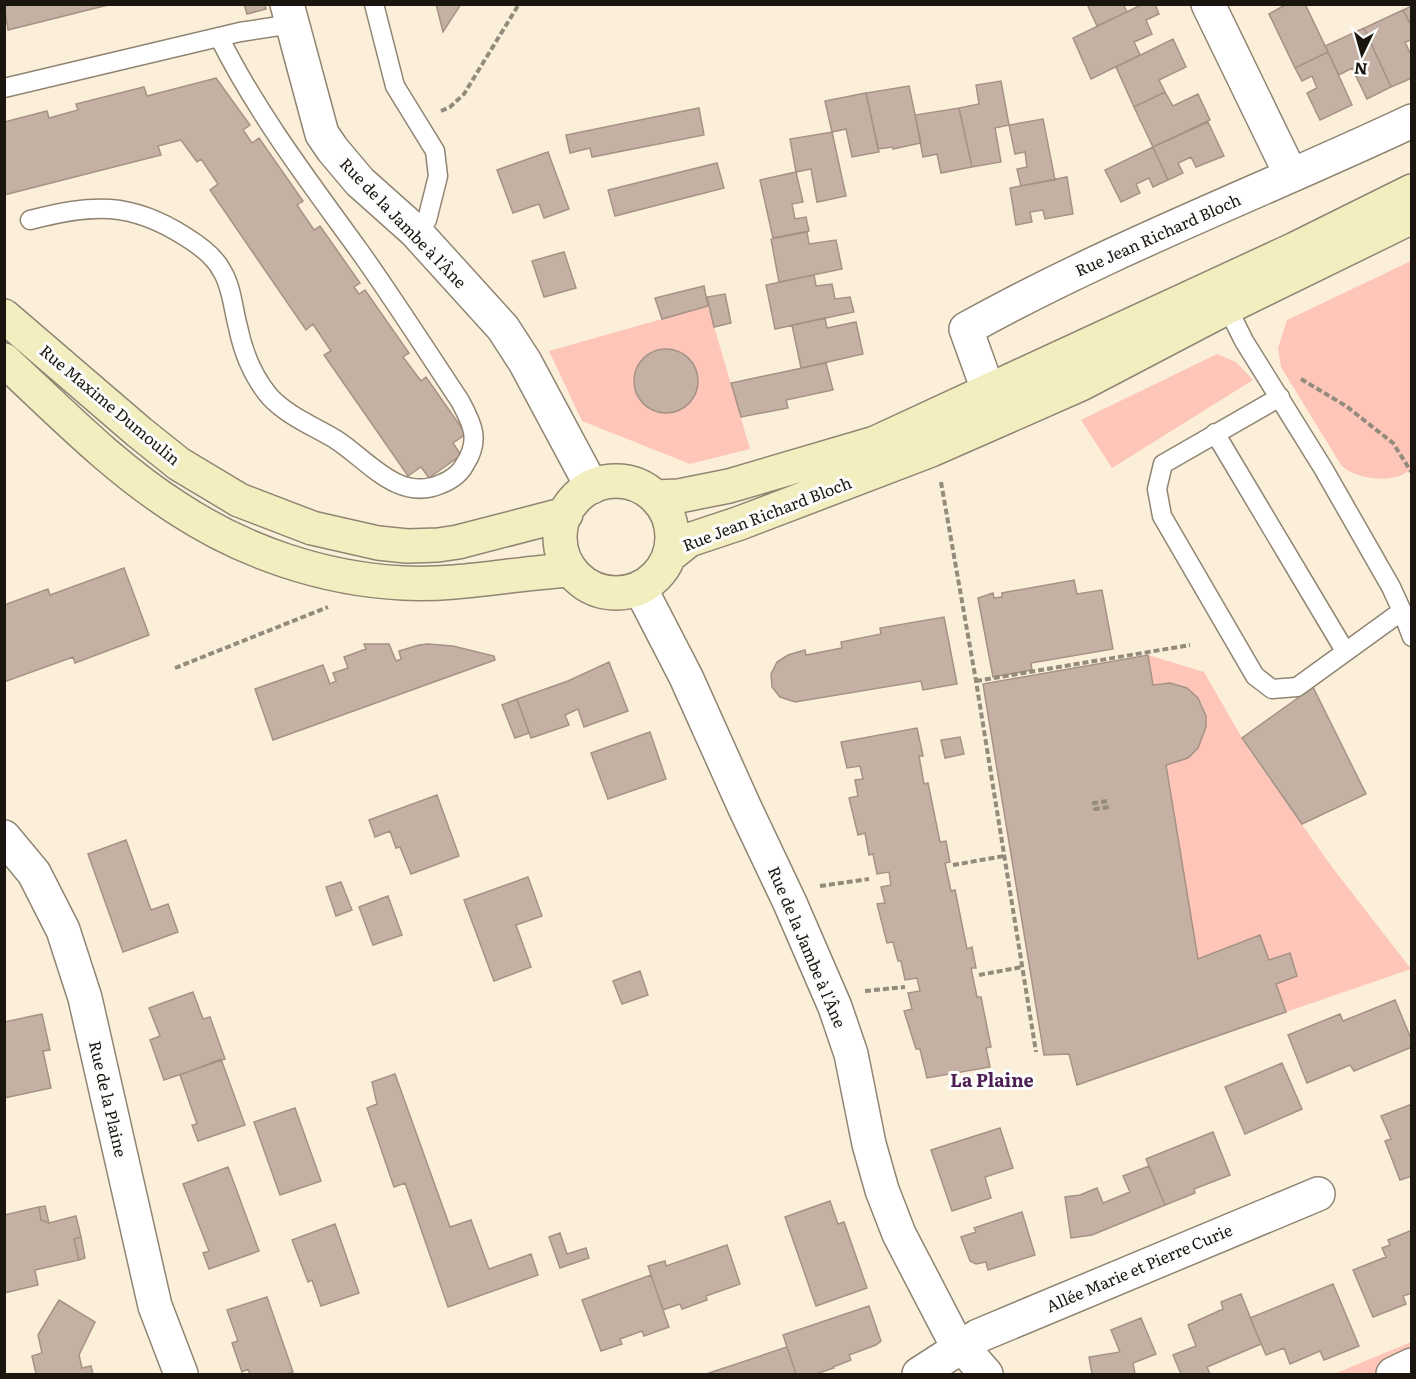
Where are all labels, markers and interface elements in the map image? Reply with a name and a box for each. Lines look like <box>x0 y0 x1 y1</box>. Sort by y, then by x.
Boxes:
north arrow <box>1332 24 1392 84</box>
text: N <box>1353 57 1368 82</box>
street label: Rue de la Jambe à l'Âne <box>335 152 473 293</box>
street label: Rue Jean Richard Bloch <box>1071 187 1245 281</box>
street label: Rue Maxime Dumoulin <box>35 338 186 470</box>
street label: Rue Jean Richard Bloch <box>679 470 855 556</box>
street label: Rue de la Jambe à l'Âne <box>763 862 853 1031</box>
street label: Rue de la Plaine <box>84 1038 134 1159</box>
district label: La Plaine <box>950 1066 1034 1093</box>
street label: Allée Marie et Pierre Curie <box>1042 1217 1235 1317</box>

